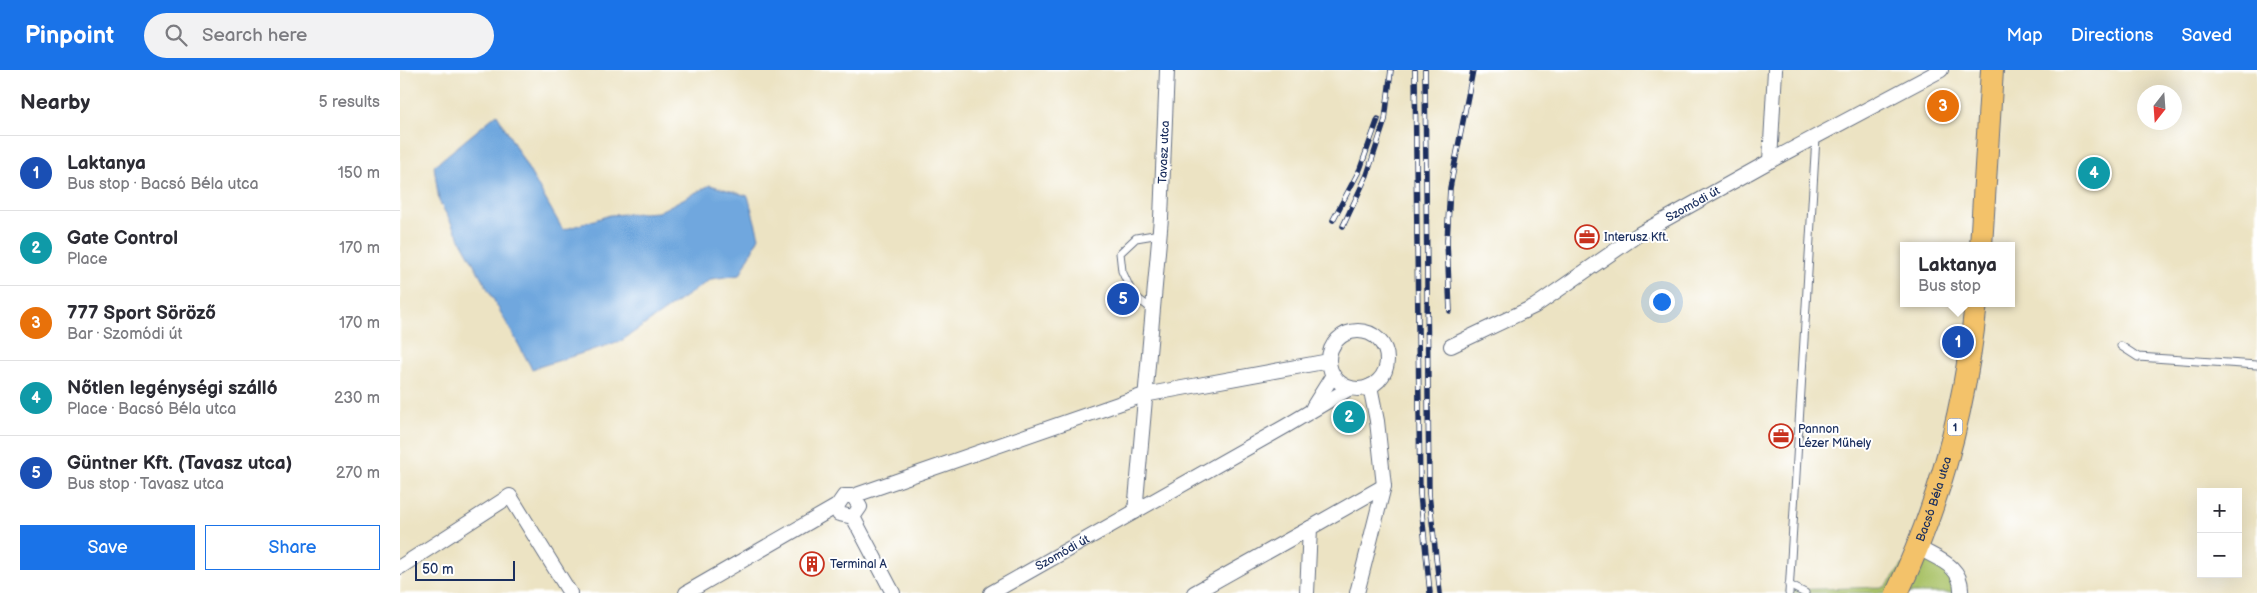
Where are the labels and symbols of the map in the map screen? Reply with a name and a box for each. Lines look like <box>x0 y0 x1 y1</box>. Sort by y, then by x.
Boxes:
north arrow <box>2137 85 2182 130</box>
pin: 3 <box>1927 87 1959 125</box>
street label: Tavasz utca <box>1155 120 1172 184</box>
pin: 4 <box>2078 154 2110 192</box>
street label: Szomódi út <box>1663 183 1723 225</box>
office icon: Interusz Kft. <box>1574 224 1600 250</box>
place label: Interusz Kft. <box>1604 230 1668 245</box>
pin: 5 <box>1107 280 1139 318</box>
your location <box>1649 289 1675 315</box>
pin: 1 <box>1942 323 1974 361</box>
pin: 2 <box>1333 398 1365 436</box>
road number: 1 <box>1948 418 1962 436</box>
place label: Pannon Lézer Műhely <box>1798 422 1872 451</box>
office icon: Pannon Lézer Műhely <box>1768 423 1794 449</box>
street label: Bacsó Béla utca <box>1913 455 1955 544</box>
street label: Szomódi út <box>1033 531 1092 574</box>
building icon: Terminal A <box>799 551 825 577</box>
place label: Terminal A <box>830 557 888 572</box>
scale bar <box>415 558 515 581</box>

